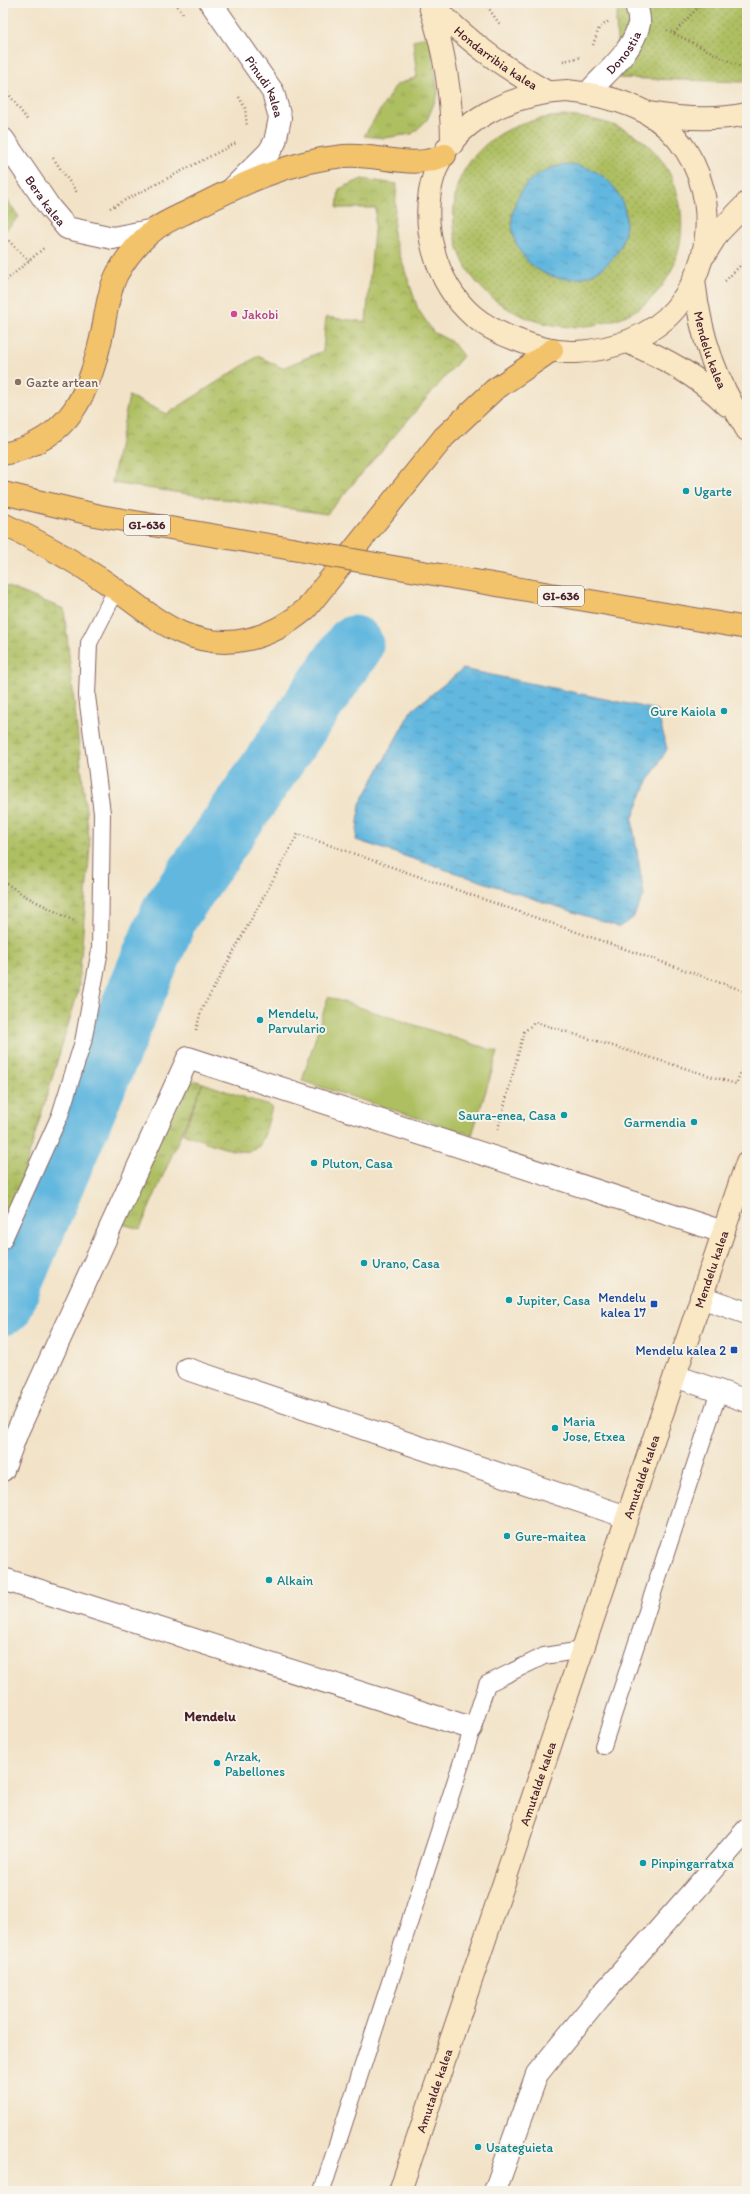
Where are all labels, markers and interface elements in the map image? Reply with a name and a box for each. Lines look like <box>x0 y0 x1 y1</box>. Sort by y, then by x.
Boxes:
street label: Hondarribia kalea <box>451 23 541 93</box>
street label: Donostia <box>603 29 644 77</box>
street label: Pinudi kalea <box>242 53 287 119</box>
street label: Bera kalea <box>22 173 69 230</box>
place label: Jakobi <box>242 307 278 322</box>
marker: Jakobi <box>229 309 239 319</box>
street label: Mendelu kalea <box>691 310 730 391</box>
place label: Gazte artean <box>26 375 98 390</box>
marker: Gazte artean <box>13 377 23 387</box>
place label: Ugarte <box>694 484 732 499</box>
marker: Ugarte <box>681 486 691 496</box>
road number: GI-636 <box>124 515 170 535</box>
road number: GI-636 <box>538 586 584 606</box>
place label: Gure Kaiola <box>650 704 716 719</box>
marker: Gure Kaiola <box>719 706 729 716</box>
place label: Mendelu, Parvulario <box>268 1006 326 1036</box>
marker: Mendelu, Parvulario <box>255 1015 265 1025</box>
place label: Saura-enea, Casa <box>458 1108 557 1123</box>
marker: Saura-enea, Casa <box>559 1110 569 1120</box>
place label: Garmendia <box>624 1115 686 1130</box>
marker: Garmendia <box>689 1117 699 1127</box>
place label: Pluton, Casa <box>322 1156 393 1171</box>
marker: Pluton, Casa <box>309 1158 319 1168</box>
street label: Mendelu kalea <box>691 1228 732 1310</box>
place label: Urano, Casa <box>372 1256 440 1271</box>
marker: Urano, Casa <box>359 1258 369 1268</box>
place label: Mendelu kalea 17 <box>598 1290 647 1320</box>
place label: Jupiter, Casa <box>517 1293 591 1308</box>
marker: Jupiter, Casa <box>504 1295 514 1305</box>
marker: Mendelu kalea 17 <box>649 1299 659 1309</box>
place label: Mendelu kalea 2 <box>635 1343 726 1358</box>
marker: Mendelu kalea 2 <box>729 1345 739 1355</box>
place label: Maria Jose, Etxea <box>563 1414 625 1444</box>
marker: Maria Jose, Etxea <box>550 1423 560 1433</box>
street label: Amutalde kalea <box>620 1432 663 1521</box>
place label: Gure-maitea <box>515 1529 586 1544</box>
marker: Gure-maitea <box>502 1531 512 1541</box>
place label: Alkain <box>277 1573 314 1588</box>
marker: Alkain <box>264 1575 274 1585</box>
district label: Mendelu <box>184 1708 236 1725</box>
street label: Amutalde kalea <box>517 1739 559 1828</box>
place label: Arzak, Pabellones <box>225 1749 285 1779</box>
marker: Arzak, Pabellones <box>212 1758 222 1768</box>
place label: Pinpingarratxa <box>651 1856 734 1871</box>
marker: Pinpingarratxa <box>638 1858 648 1868</box>
street label: Amutalde kalea <box>413 2046 456 2135</box>
place label: Usateguieta <box>486 2140 553 2155</box>
marker: Usateguieta <box>473 2142 483 2152</box>

